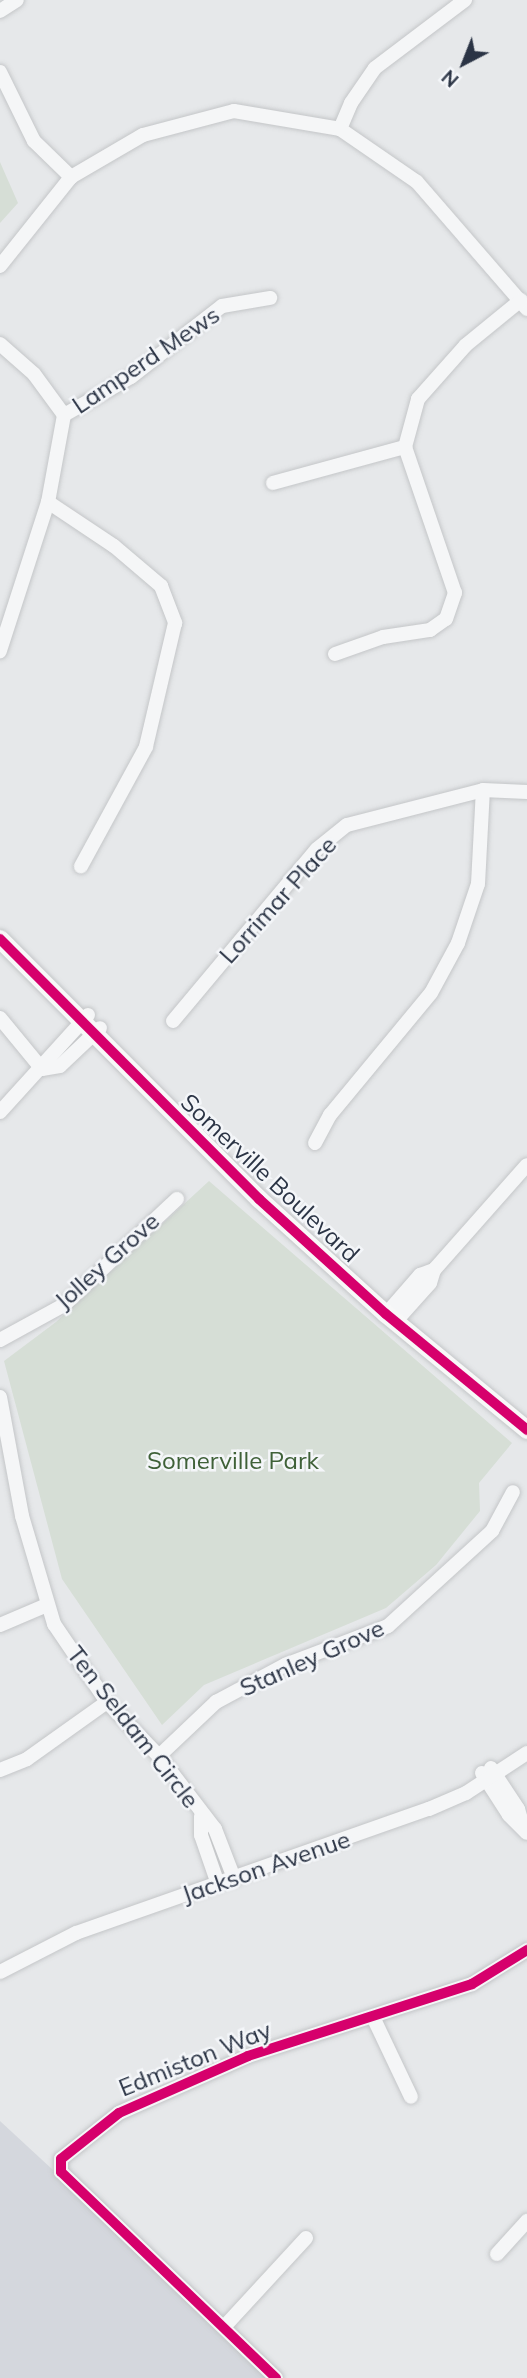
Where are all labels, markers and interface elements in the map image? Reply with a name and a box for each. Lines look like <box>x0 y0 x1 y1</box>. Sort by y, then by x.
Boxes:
north arrow <box>429 28 499 98</box>
text: N <box>437 65 463 92</box>
street label: Lamperd Mews <box>67 300 225 420</box>
street label: Lorrimar Place <box>214 831 342 969</box>
street label: Somerville Boulevard <box>175 1088 365 1268</box>
street label: Jolley Grove <box>49 1207 165 1315</box>
park label: Somerville Park <box>147 1447 319 1475</box>
street label: Stanley Grove <box>236 1613 388 1703</box>
street label: Ten Seldam Circle <box>61 1640 205 1814</box>
street label: Jackson Avenue <box>178 1825 354 1909</box>
street label: Edmiston Way <box>115 2015 275 2103</box>

